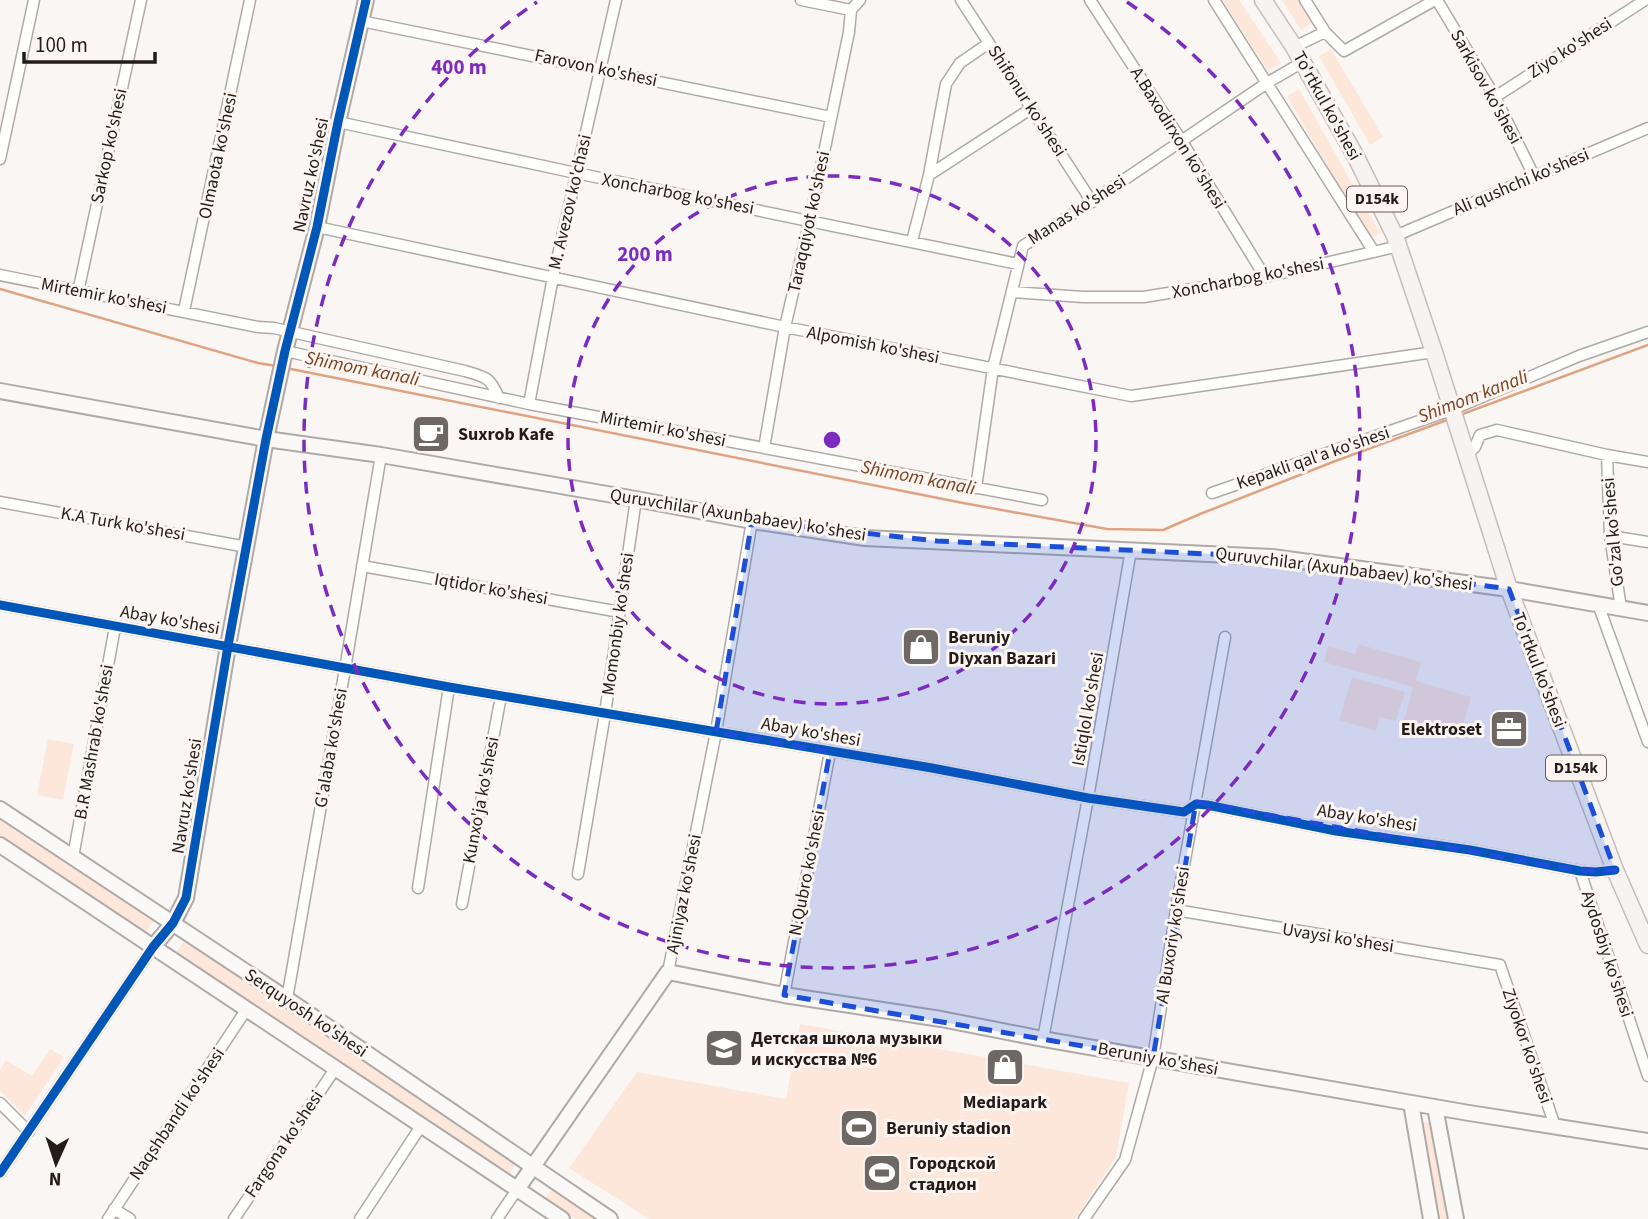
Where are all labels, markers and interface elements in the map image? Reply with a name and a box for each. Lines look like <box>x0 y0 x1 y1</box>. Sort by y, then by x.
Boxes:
street label: Ziyo ko'shesi <box>1523 11 1617 85</box>
scale bar <box>24 21 156 65</box>
street label: Sarkisov ko'shesi <box>1444 25 1528 149</box>
text: 100 m <box>35 30 88 60</box>
street label: Shifonur ko'shesi <box>982 40 1072 162</box>
street label: Farovon ko'shesi <box>532 43 660 93</box>
street label: To'rtkul ko'shesi <box>1287 47 1367 165</box>
text: 400 m <box>431 52 487 82</box>
street label: A.Baxodirxon ko'shesi <box>1124 62 1232 214</box>
street label: Sarkop ko'shesi <box>85 86 133 206</box>
street label: Olmaota ko'shesi <box>192 91 244 221</box>
street label: Navruz ko'shesi <box>287 115 335 235</box>
street label: M. Avezov ko'chasi <box>542 132 598 272</box>
street label: Ali qushchi ko'shesi <box>1449 142 1593 222</box>
street label: Taraqqiyot ko'shesi <box>782 149 836 295</box>
street label: Xoncharbog ko'shesi <box>600 167 756 221</box>
street label: Manas ko'shesi <box>1023 169 1131 251</box>
road number: D154k <box>1347 186 1407 211</box>
text: 200 m <box>617 239 673 269</box>
street label: Xoncharbog ko'shesi <box>1170 251 1326 305</box>
street label: Mirtemir ko'shesi <box>39 272 169 320</box>
street label: Alpomish ko'shesi <box>805 320 941 370</box>
water label: Shimom kanali <box>302 345 422 393</box>
water label: Shimom kanali <box>1414 363 1533 430</box>
street label: Mirtemir ko'shesi <box>598 405 728 453</box>
cafe icon: Suxrob Kafe <box>410 413 452 455</box>
street label: Kepakli qal'a ko'shesi <box>1233 420 1393 496</box>
place label: Suxrob Kafe <box>458 422 554 447</box>
centre of rings <box>820 428 844 452</box>
water label: Shimom kanali <box>858 454 978 502</box>
street label: Go'zal ko'shesi <box>1596 476 1630 588</box>
street label: Quruvchilar (Axunbabaev) ko'shesi <box>608 482 868 548</box>
street label: K.A Turk ko'shesi <box>59 501 187 547</box>
street label: Quruvchilar (Axunbabaev) ko'shesi <box>1214 541 1474 597</box>
street label: Momonbiy ko'shesi <box>596 551 640 697</box>
street label: Iqtidor ko'shesi <box>432 567 550 611</box>
street label: Abay ko'shesi <box>118 599 222 641</box>
street label: To'rtkul ko'shesi <box>1506 609 1572 731</box>
place label: Beruniy Diyxan Bazari <box>948 625 1056 671</box>
shop icon: Beruniy Diyxan Bazari <box>900 626 942 668</box>
street label: Istiqlol ko'shesi <box>1066 650 1110 768</box>
street label: B.R Mashrab ko'shesi <box>68 663 120 821</box>
street label: G'alaba ko'shesi <box>308 686 354 810</box>
office icon: Elektroset <box>1488 708 1530 750</box>
street label: Abay ko'shesi <box>759 711 863 753</box>
place label: Elektroset <box>1401 717 1482 742</box>
street label: Kunxo'ja ko'shesi <box>456 735 506 865</box>
street label: Navruz ko'shesi <box>166 736 208 856</box>
road number: D154k <box>1546 755 1606 780</box>
street label: Abay ko'shesi <box>1315 798 1419 838</box>
street label: N.Qubro ko'shesi <box>783 808 831 938</box>
street label: Ajiniyaz ko'shesi <box>660 832 708 956</box>
street label: Al Buxoriy ko'shesi <box>1150 865 1196 1005</box>
street label: Aydosbiy ko'shesi <box>1575 887 1639 1021</box>
street label: Uvaysi ko'shesi <box>1280 917 1396 959</box>
street label: Serquyosh ko'shesi <box>240 962 372 1064</box>
street label: Ziyokor ko'shesi <box>1496 985 1558 1107</box>
place label: Детская школа музыки и искусства №6 <box>751 1026 942 1072</box>
school or university icon: Детская школа музыки и искусства №6 <box>703 1027 745 1069</box>
street label: Beruniy ko'shesi <box>1096 1036 1220 1082</box>
street label: Naqshbandi ko'shesi <box>123 1043 231 1185</box>
shop icon: Mediapark <box>984 1046 1026 1088</box>
street label: Fargona ko'shesi <box>239 1085 329 1203</box>
place label: Mediapark <box>963 1090 1047 1115</box>
sports icon: Beruniy stadion <box>838 1107 880 1149</box>
place label: Beruniy stadion <box>886 1116 1011 1141</box>
north arrow <box>21 1128 91 1198</box>
place label: Городской стадион <box>909 1151 996 1197</box>
sports icon: Городской стадион <box>861 1152 903 1194</box>
text: N <box>48 1165 62 1192</box>

